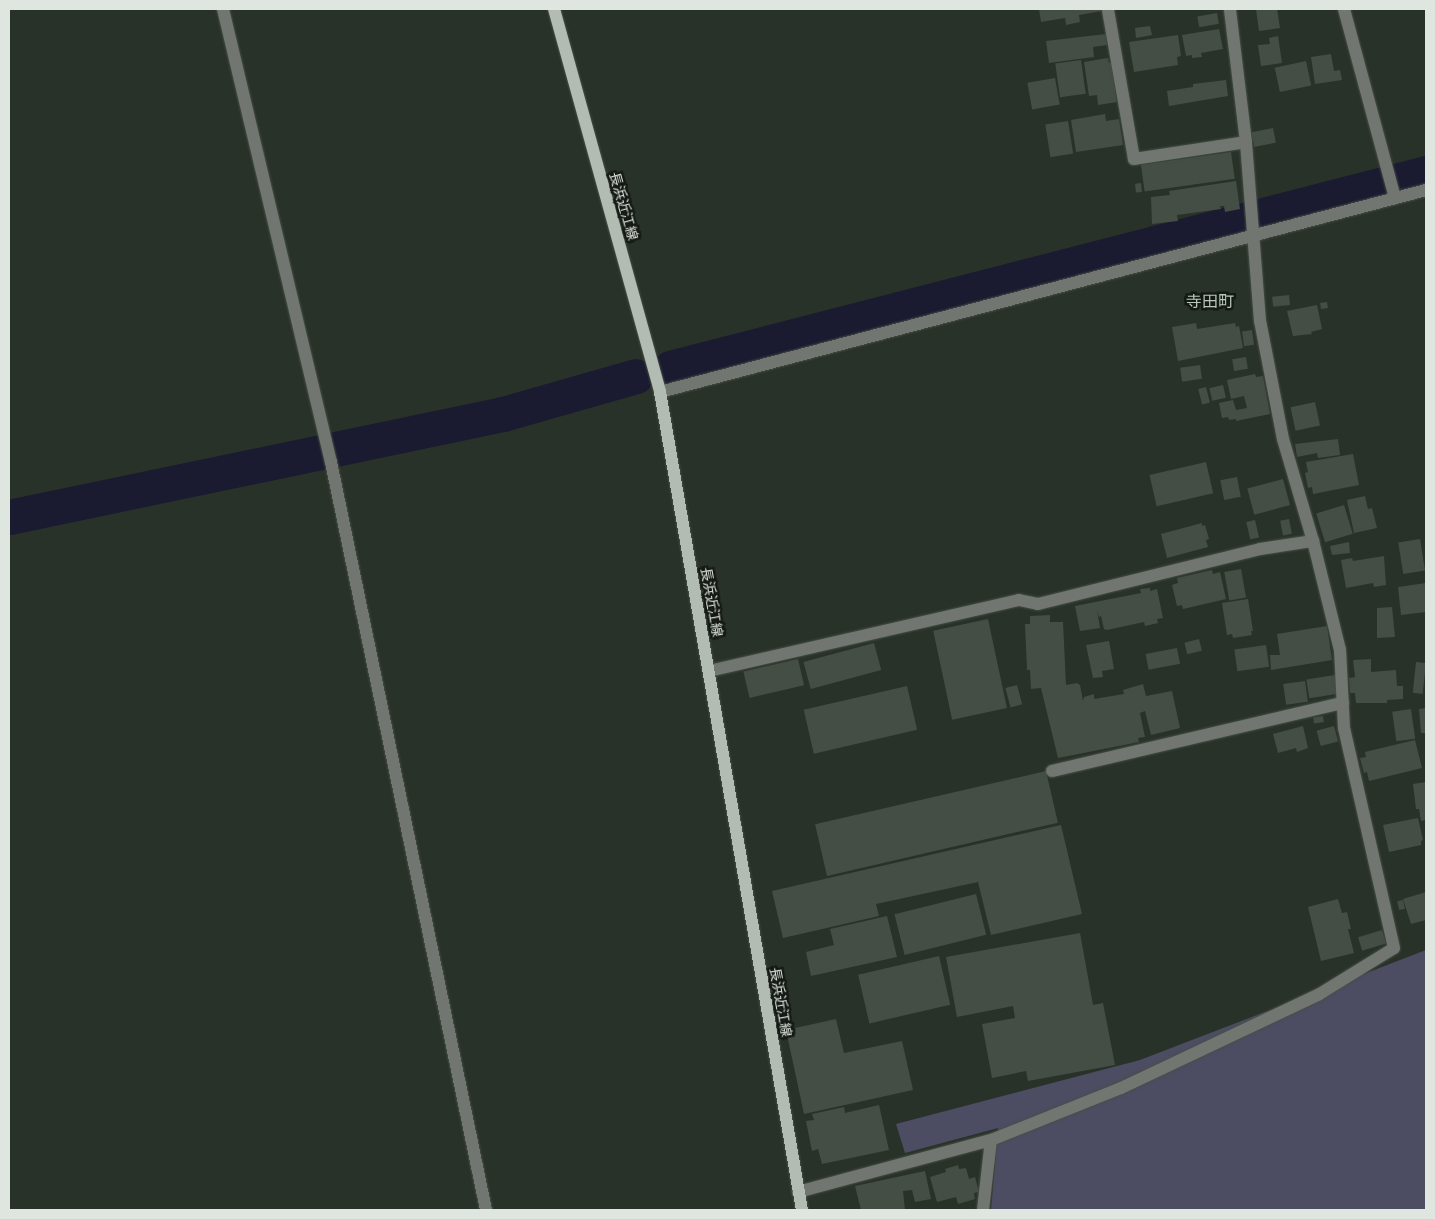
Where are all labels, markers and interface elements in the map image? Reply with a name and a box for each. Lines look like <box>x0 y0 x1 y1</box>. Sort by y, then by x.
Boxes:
street label: 長浜近江線 <box>606 170 642 242</box>
district label: 寺田町 <box>1186 292 1234 312</box>
street label: 長浜近江線 <box>698 566 726 638</box>
street label: 長浜近江線 <box>767 966 795 1038</box>

